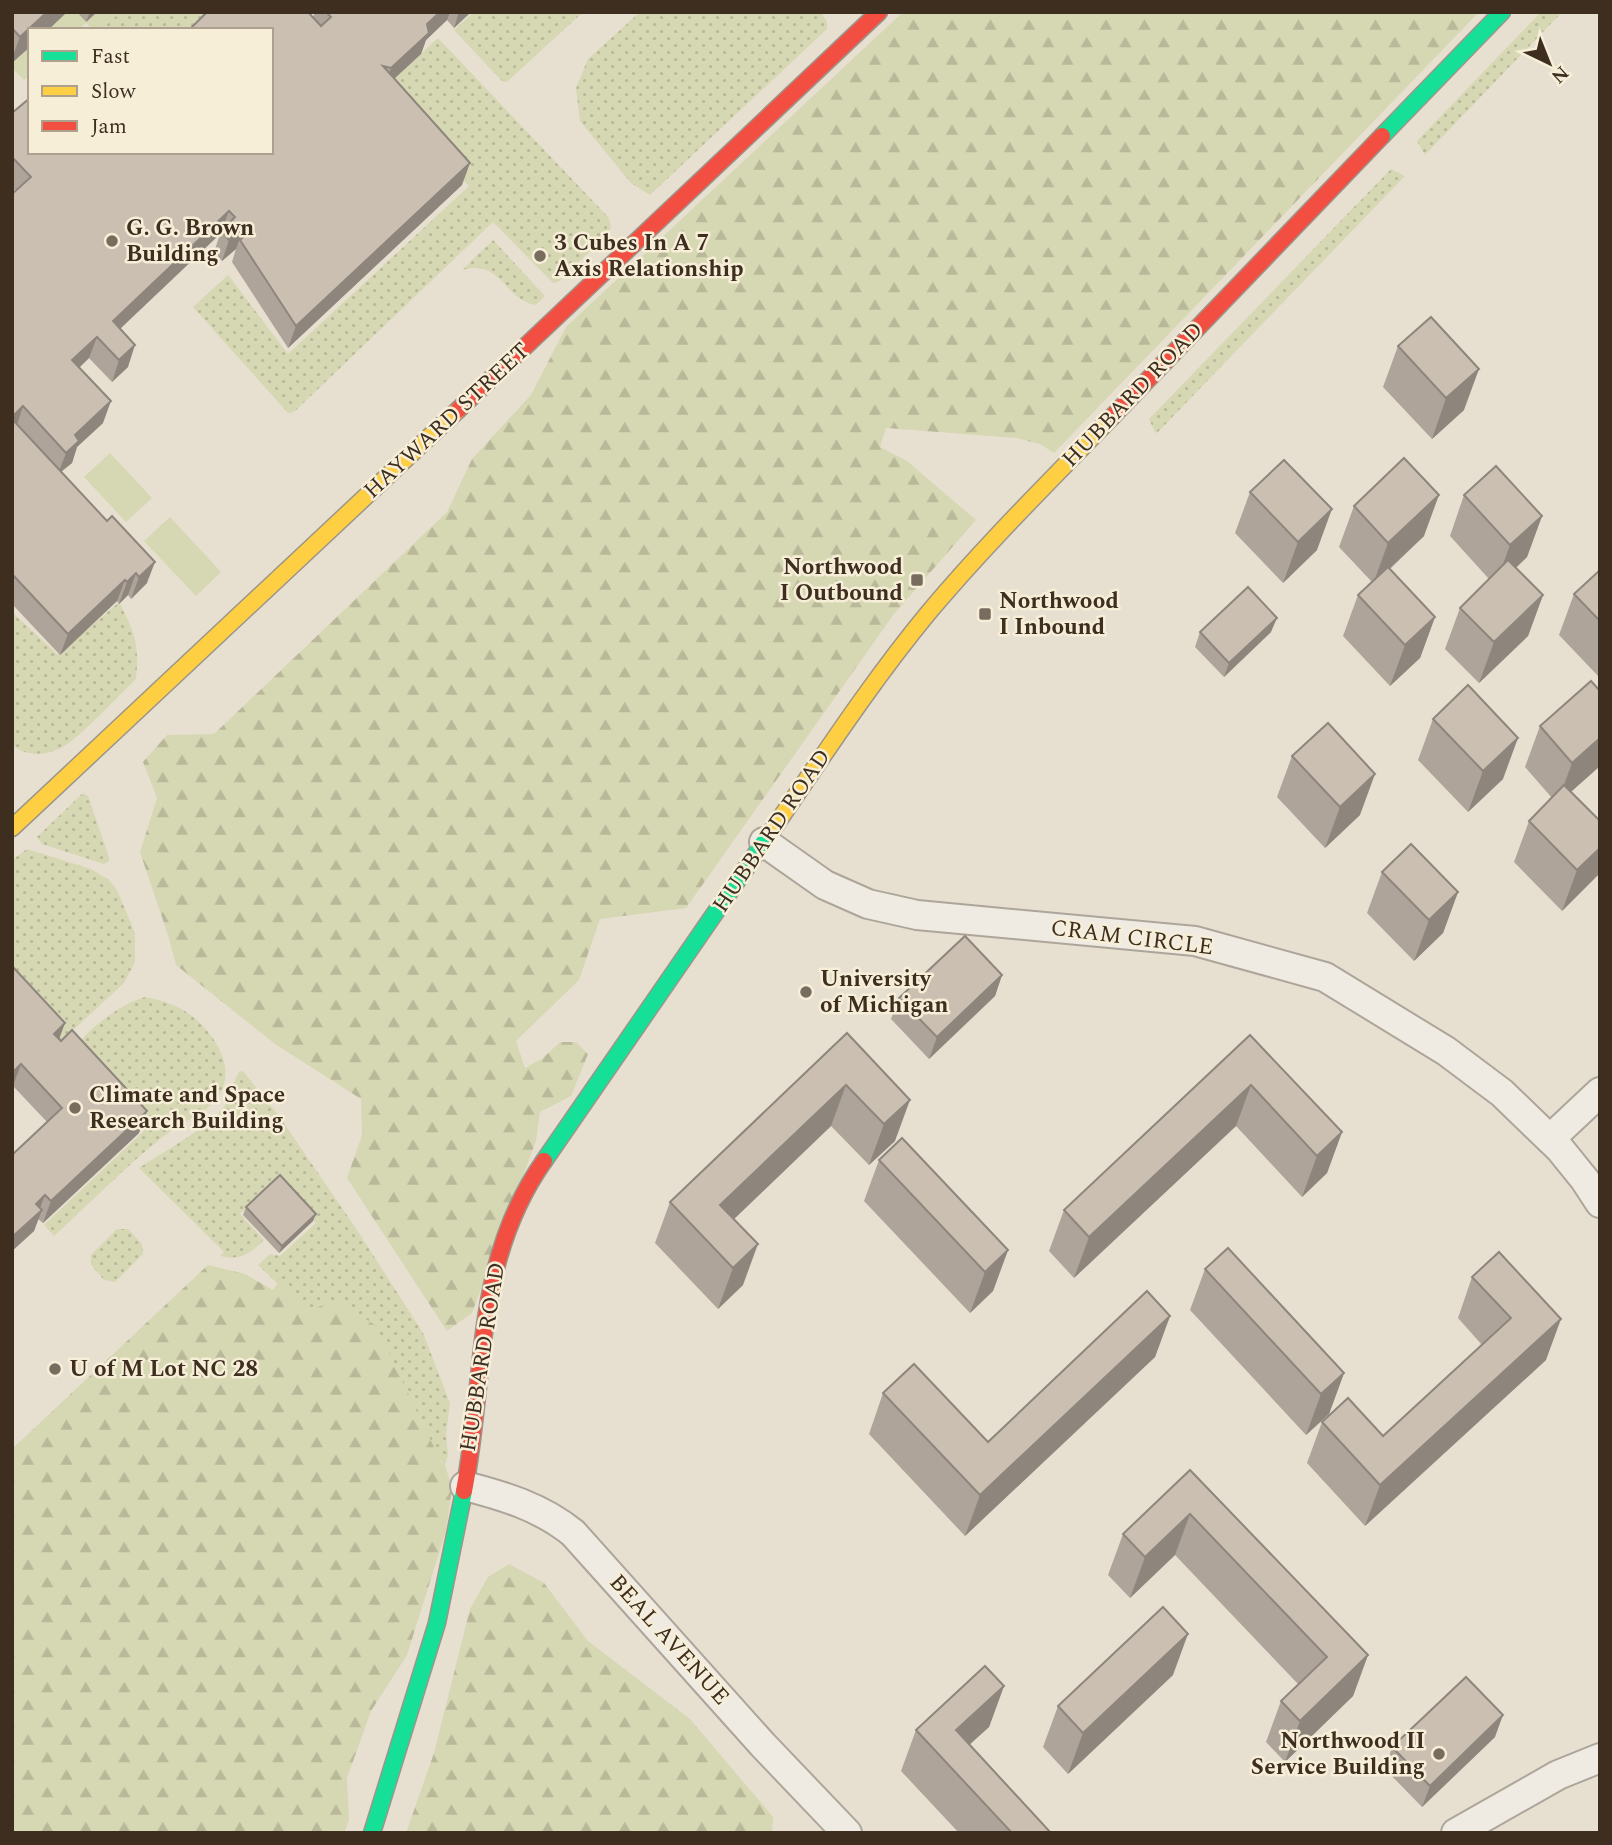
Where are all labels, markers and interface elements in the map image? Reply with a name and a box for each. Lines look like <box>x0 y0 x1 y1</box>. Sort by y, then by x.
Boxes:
legend <box>28 28 273 154</box>
north arrow <box>1514 28 1584 98</box>
text: Fast <box>91 41 130 73</box>
text: N <box>1544 58 1575 90</box>
text: Slow <box>91 76 137 108</box>
text: Jam <box>91 111 127 143</box>
place label: G. G. Brown Building <box>126 211 254 272</box>
place label: 3 Cubes In A 7 Axis Relationship <box>554 226 744 287</box>
marker: G. G. Brown Building <box>104 233 120 249</box>
marker: 3 Cubes In A 7 Axis Relationship <box>532 248 548 264</box>
street label: HUBBARD ROAD <box>1054 314 1212 476</box>
street label: HAYWARD STREET <box>356 334 538 508</box>
place label: Northwood I Outbound <box>780 550 903 611</box>
marker: Northwood I Outbound <box>909 572 925 588</box>
place label: Northwood I Inbound <box>999 584 1119 645</box>
marker: Northwood I Inbound <box>977 606 993 622</box>
street label: HUBBARD ROAD <box>704 742 840 920</box>
street label: CRAM CIRCLE <box>1049 911 1215 965</box>
place label: University of Michigan <box>820 962 949 1023</box>
marker: University of Michigan <box>798 984 814 1000</box>
place label: Climate and Space Research Building <box>89 1078 285 1139</box>
marker: Climate and Space Research Building <box>67 1100 83 1116</box>
street label: HUBBARD ROAD <box>451 1260 515 1454</box>
place label: U of M Lot NC 28 <box>69 1352 258 1387</box>
marker: U of M Lot NC 28 <box>47 1361 63 1377</box>
street label: BEAL AVENUE <box>600 1566 738 1714</box>
place label: Northwood II Service Building <box>1251 1724 1425 1785</box>
marker: Northwood II Service Building <box>1431 1746 1447 1762</box>

